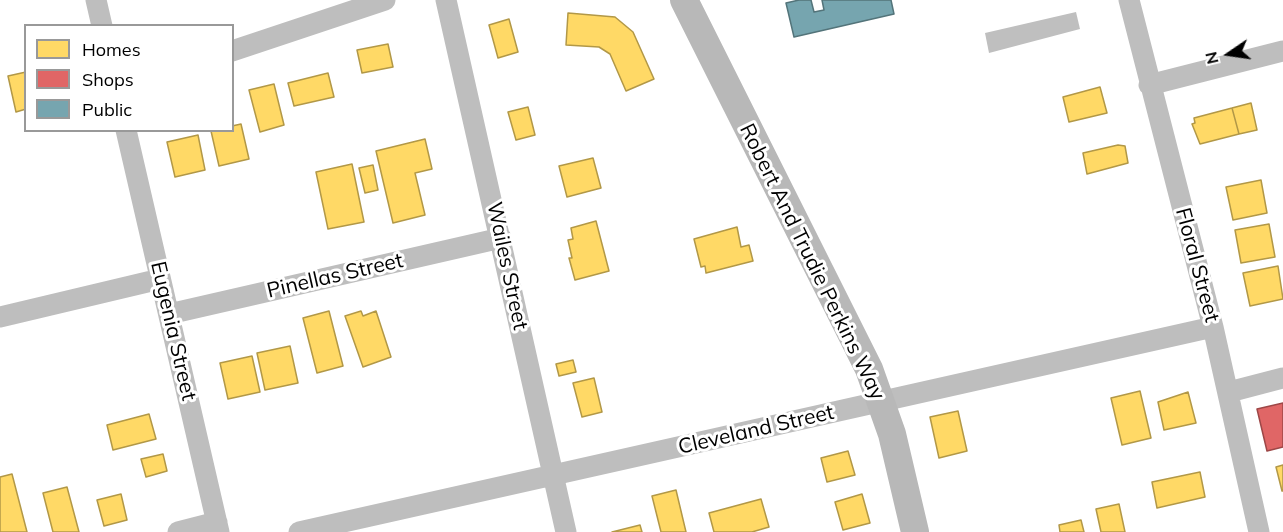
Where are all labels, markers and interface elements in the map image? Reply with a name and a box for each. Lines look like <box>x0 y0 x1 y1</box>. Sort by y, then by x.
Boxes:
legend <box>24 24 234 132</box>
north arrow <box>1199 24 1259 84</box>
text: Homes <box>82 38 141 61</box>
text: N <box>1200 50 1223 66</box>
text: Shops <box>82 68 134 91</box>
text: Public <box>82 98 132 121</box>
street label: Robert And Trudie Perkins Way <box>734 120 890 404</box>
street label: Wailes Street <box>481 200 533 332</box>
street label: Floral Street <box>1170 205 1224 325</box>
street label: Pinellas Street <box>264 248 406 304</box>
street label: Eugenia Street <box>145 259 201 403</box>
street label: Cleveland Street <box>676 400 836 460</box>

